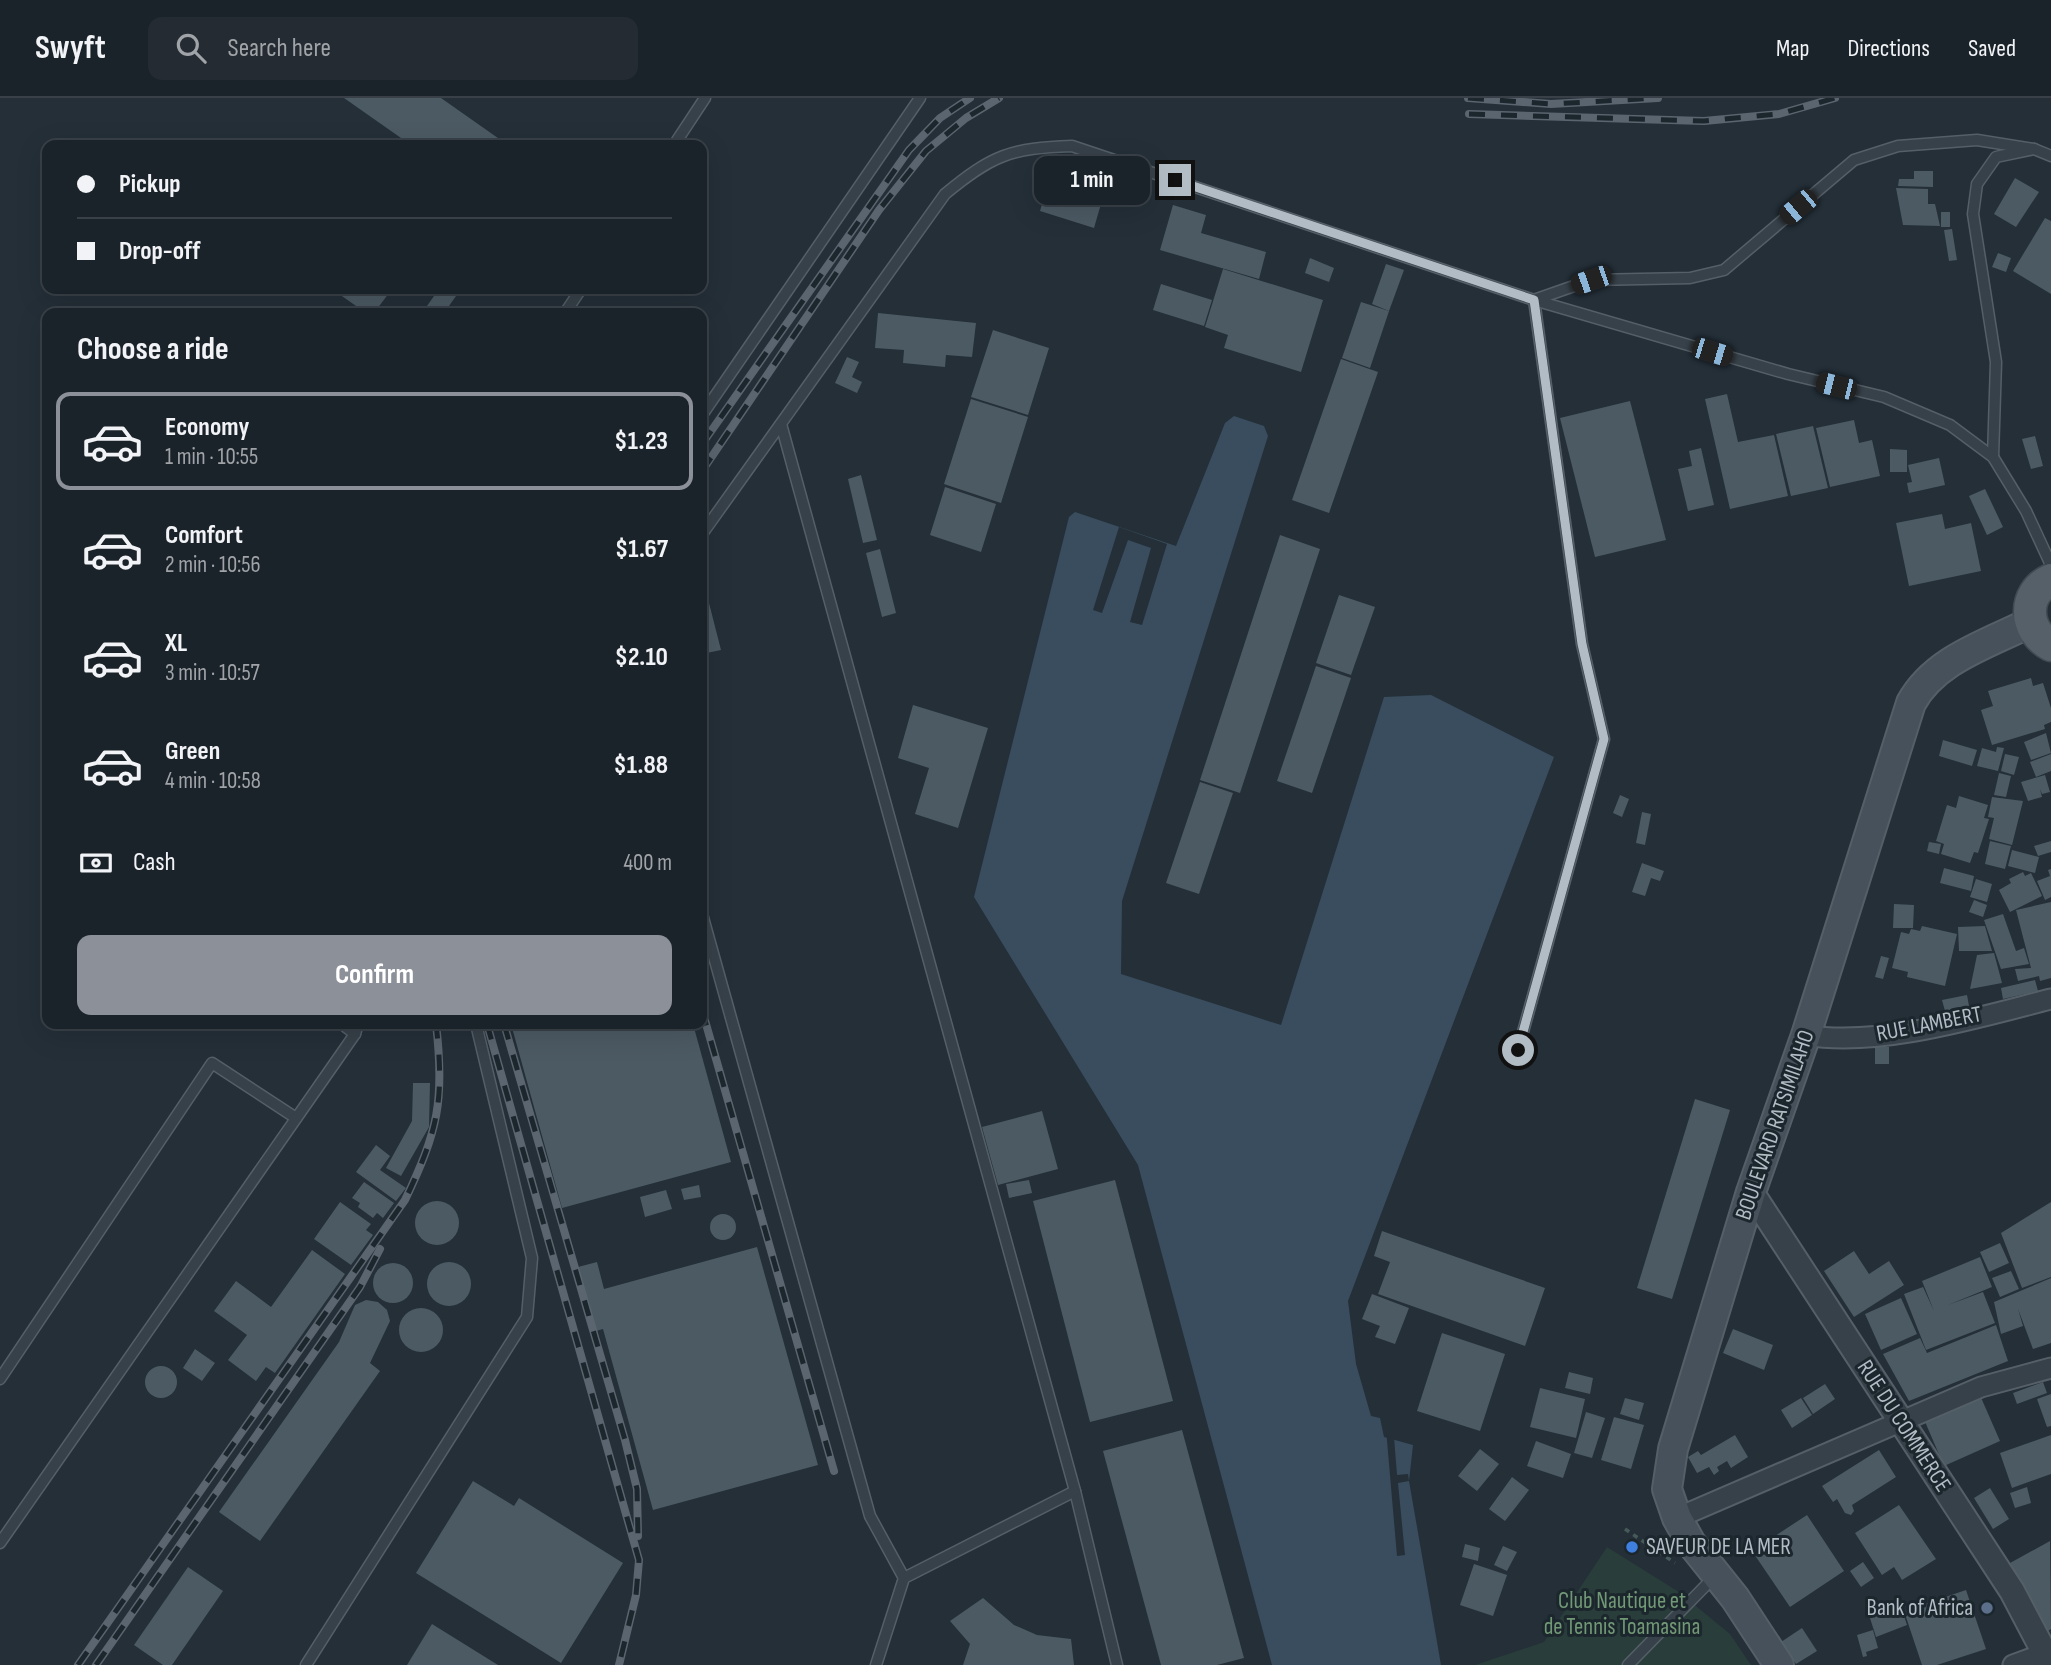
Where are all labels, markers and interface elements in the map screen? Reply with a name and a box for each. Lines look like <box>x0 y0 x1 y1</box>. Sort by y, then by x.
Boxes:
search box <box>148 17 638 80</box>
text: Swyft <box>35 28 106 68</box>
icon: search <box>172 29 210 67</box>
text: Search here <box>228 33 331 64</box>
text: Map <box>1776 34 1809 63</box>
text: Directions <box>1847 34 1930 63</box>
text: Saved <box>1968 34 2016 63</box>
callout: 1 min <box>1035 155 1150 204</box>
route end <box>1159 164 1191 196</box>
text: 1 min <box>1071 166 1113 194</box>
text: Pickup <box>119 169 181 200</box>
car <box>1776 185 1821 229</box>
text: Drop-off <box>119 236 200 267</box>
car <box>1568 263 1615 297</box>
text: Choose a ride <box>77 330 229 369</box>
car <box>1689 336 1736 368</box>
car <box>1814 371 1859 401</box>
icon: car <box>81 410 144 473</box>
text: Economy <box>165 412 249 443</box>
text: $1.23 <box>614 426 668 457</box>
text: 1 min · 10:55 <box>165 443 258 471</box>
icon: car <box>81 518 144 581</box>
text: Comfort <box>165 520 243 551</box>
text: $1.67 <box>615 534 668 565</box>
text: 2 min · 10:56 <box>165 551 261 579</box>
icon: car <box>81 626 144 689</box>
text: XL <box>165 628 187 659</box>
text: $2.10 <box>615 642 668 673</box>
text: 3 min · 10:57 <box>165 659 260 687</box>
icon: car <box>81 734 144 797</box>
text: Green <box>165 736 220 767</box>
text: $1.88 <box>613 750 668 781</box>
text: 4 min · 10:58 <box>165 767 261 795</box>
icon: cash <box>77 844 115 882</box>
text: Cash <box>133 847 176 878</box>
text: 400 m <box>623 849 672 877</box>
button: Confirm <box>77 935 672 1015</box>
street label: RUE LAMBERT <box>1874 1000 1984 1048</box>
street label: BOULEVARD RATSIMILAHO <box>1729 1026 1821 1224</box>
route start <box>1502 1034 1534 1066</box>
street label: RUE DU COMMERCE <box>1851 1355 1957 1497</box>
place label: SAVEUR DE LA MER <box>1646 1533 1791 1561</box>
marker: SAVEUR DE LA MER <box>1624 1539 1640 1555</box>
park label: Club Nautique et de Tennis Toamasina <box>1544 1587 1700 1641</box>
place label: Bank of Africa <box>1867 1594 1973 1622</box>
marker: Bank of Africa <box>1979 1600 1995 1616</box>

